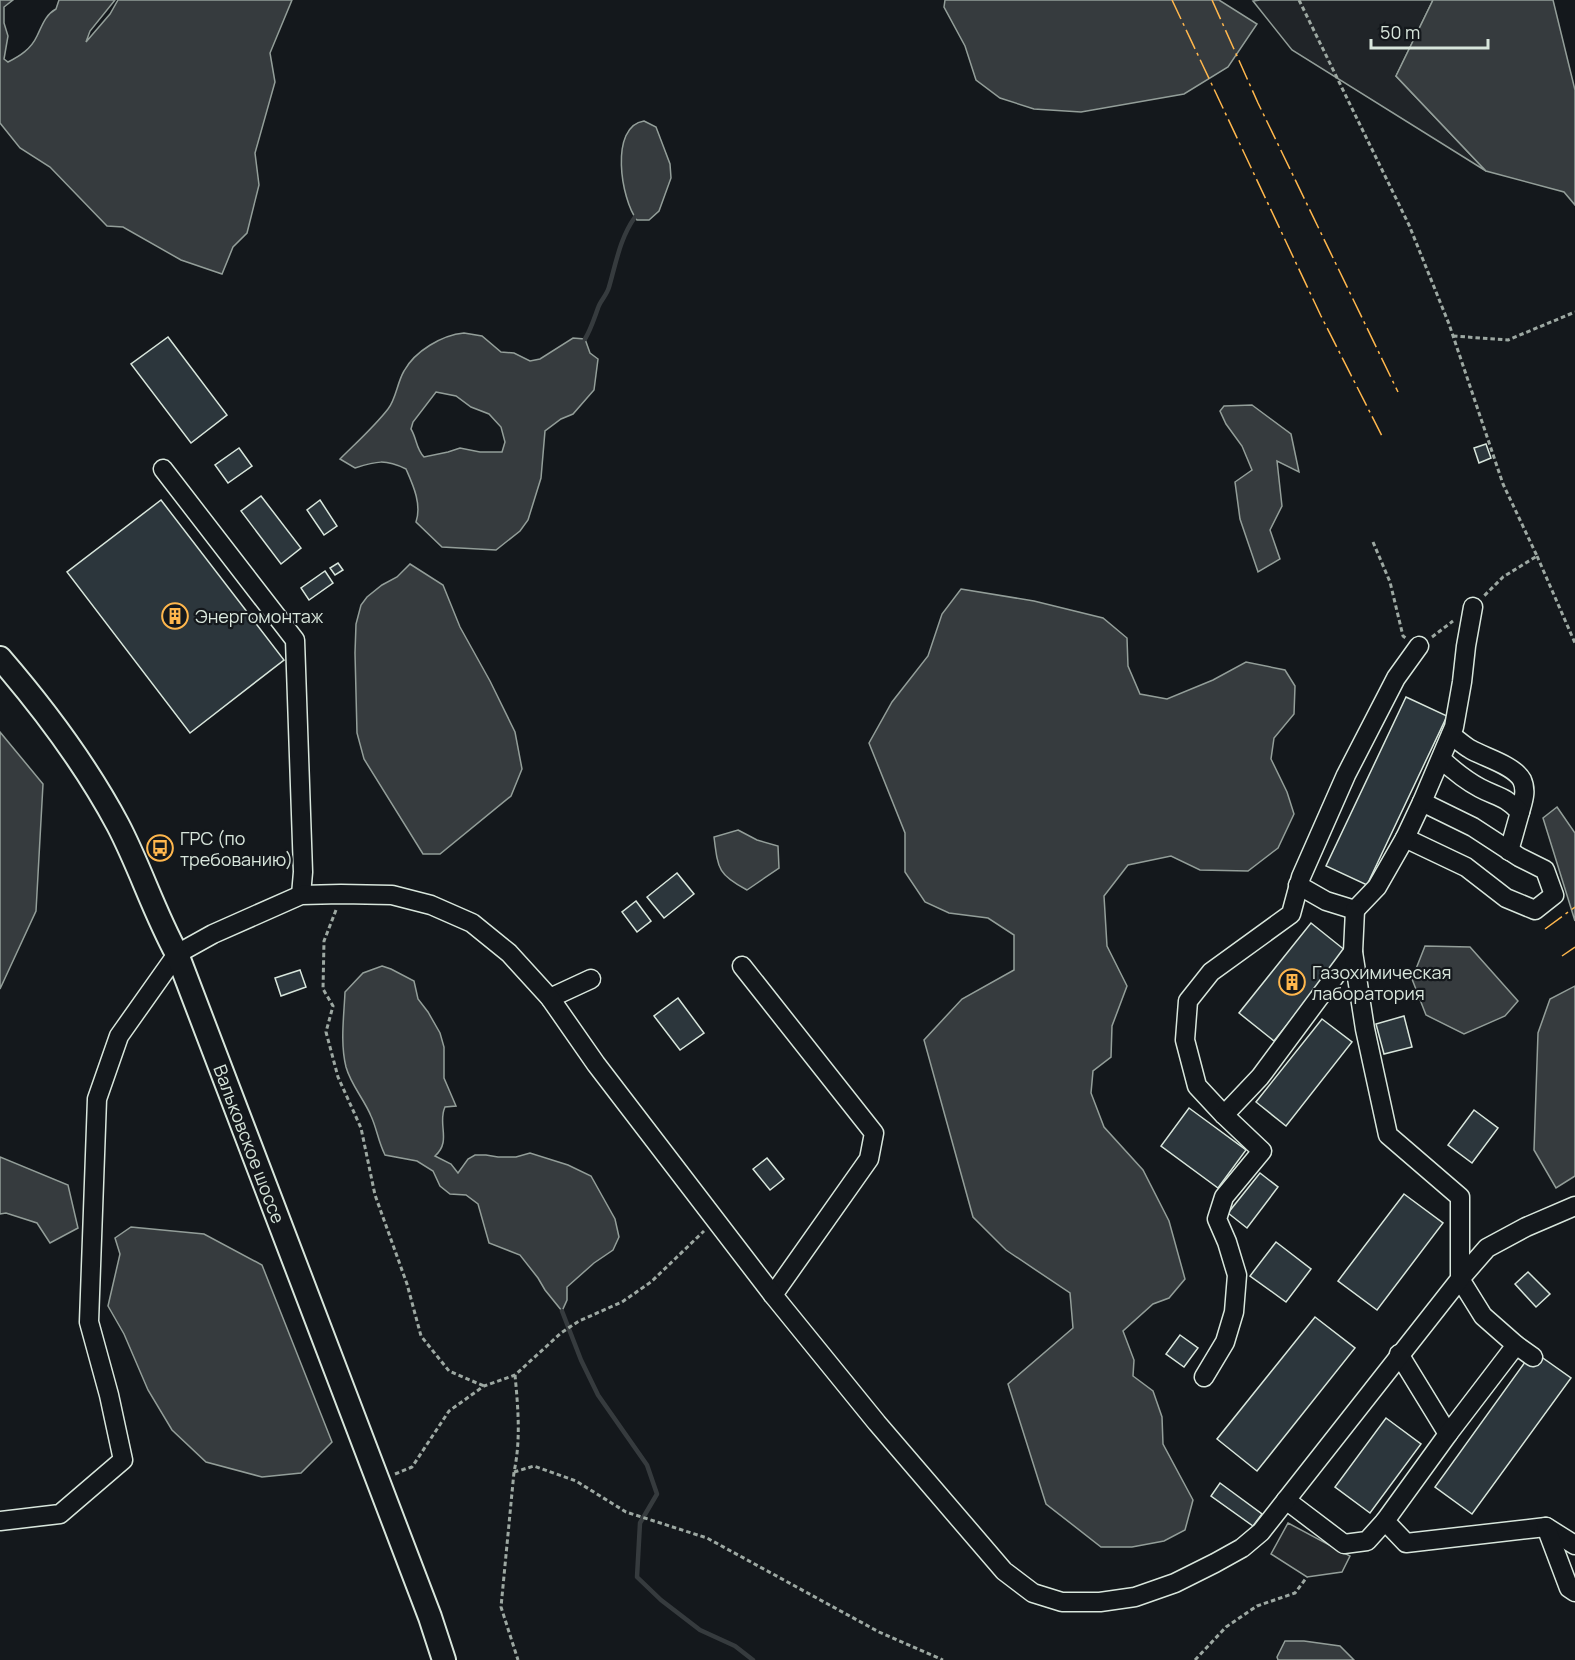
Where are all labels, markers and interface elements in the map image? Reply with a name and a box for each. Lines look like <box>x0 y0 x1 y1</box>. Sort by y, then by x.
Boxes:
scale bar <box>1371 12 1488 50</box>
text: 50 m <box>1380 20 1420 44</box>
building icon: Энергомонтаж <box>160 601 190 631</box>
place label: Энергомонтаж <box>195 604 324 628</box>
place label: ГРС (по требованию) <box>180 826 293 871</box>
bus stop icon: ГРС (по требованию) <box>145 833 175 863</box>
place label: Газохимическая лаборатория <box>1312 960 1451 1005</box>
building icon: Газохимическая лаборатория <box>1277 967 1307 997</box>
street label: Вальковское шоссе <box>208 1061 291 1227</box>

